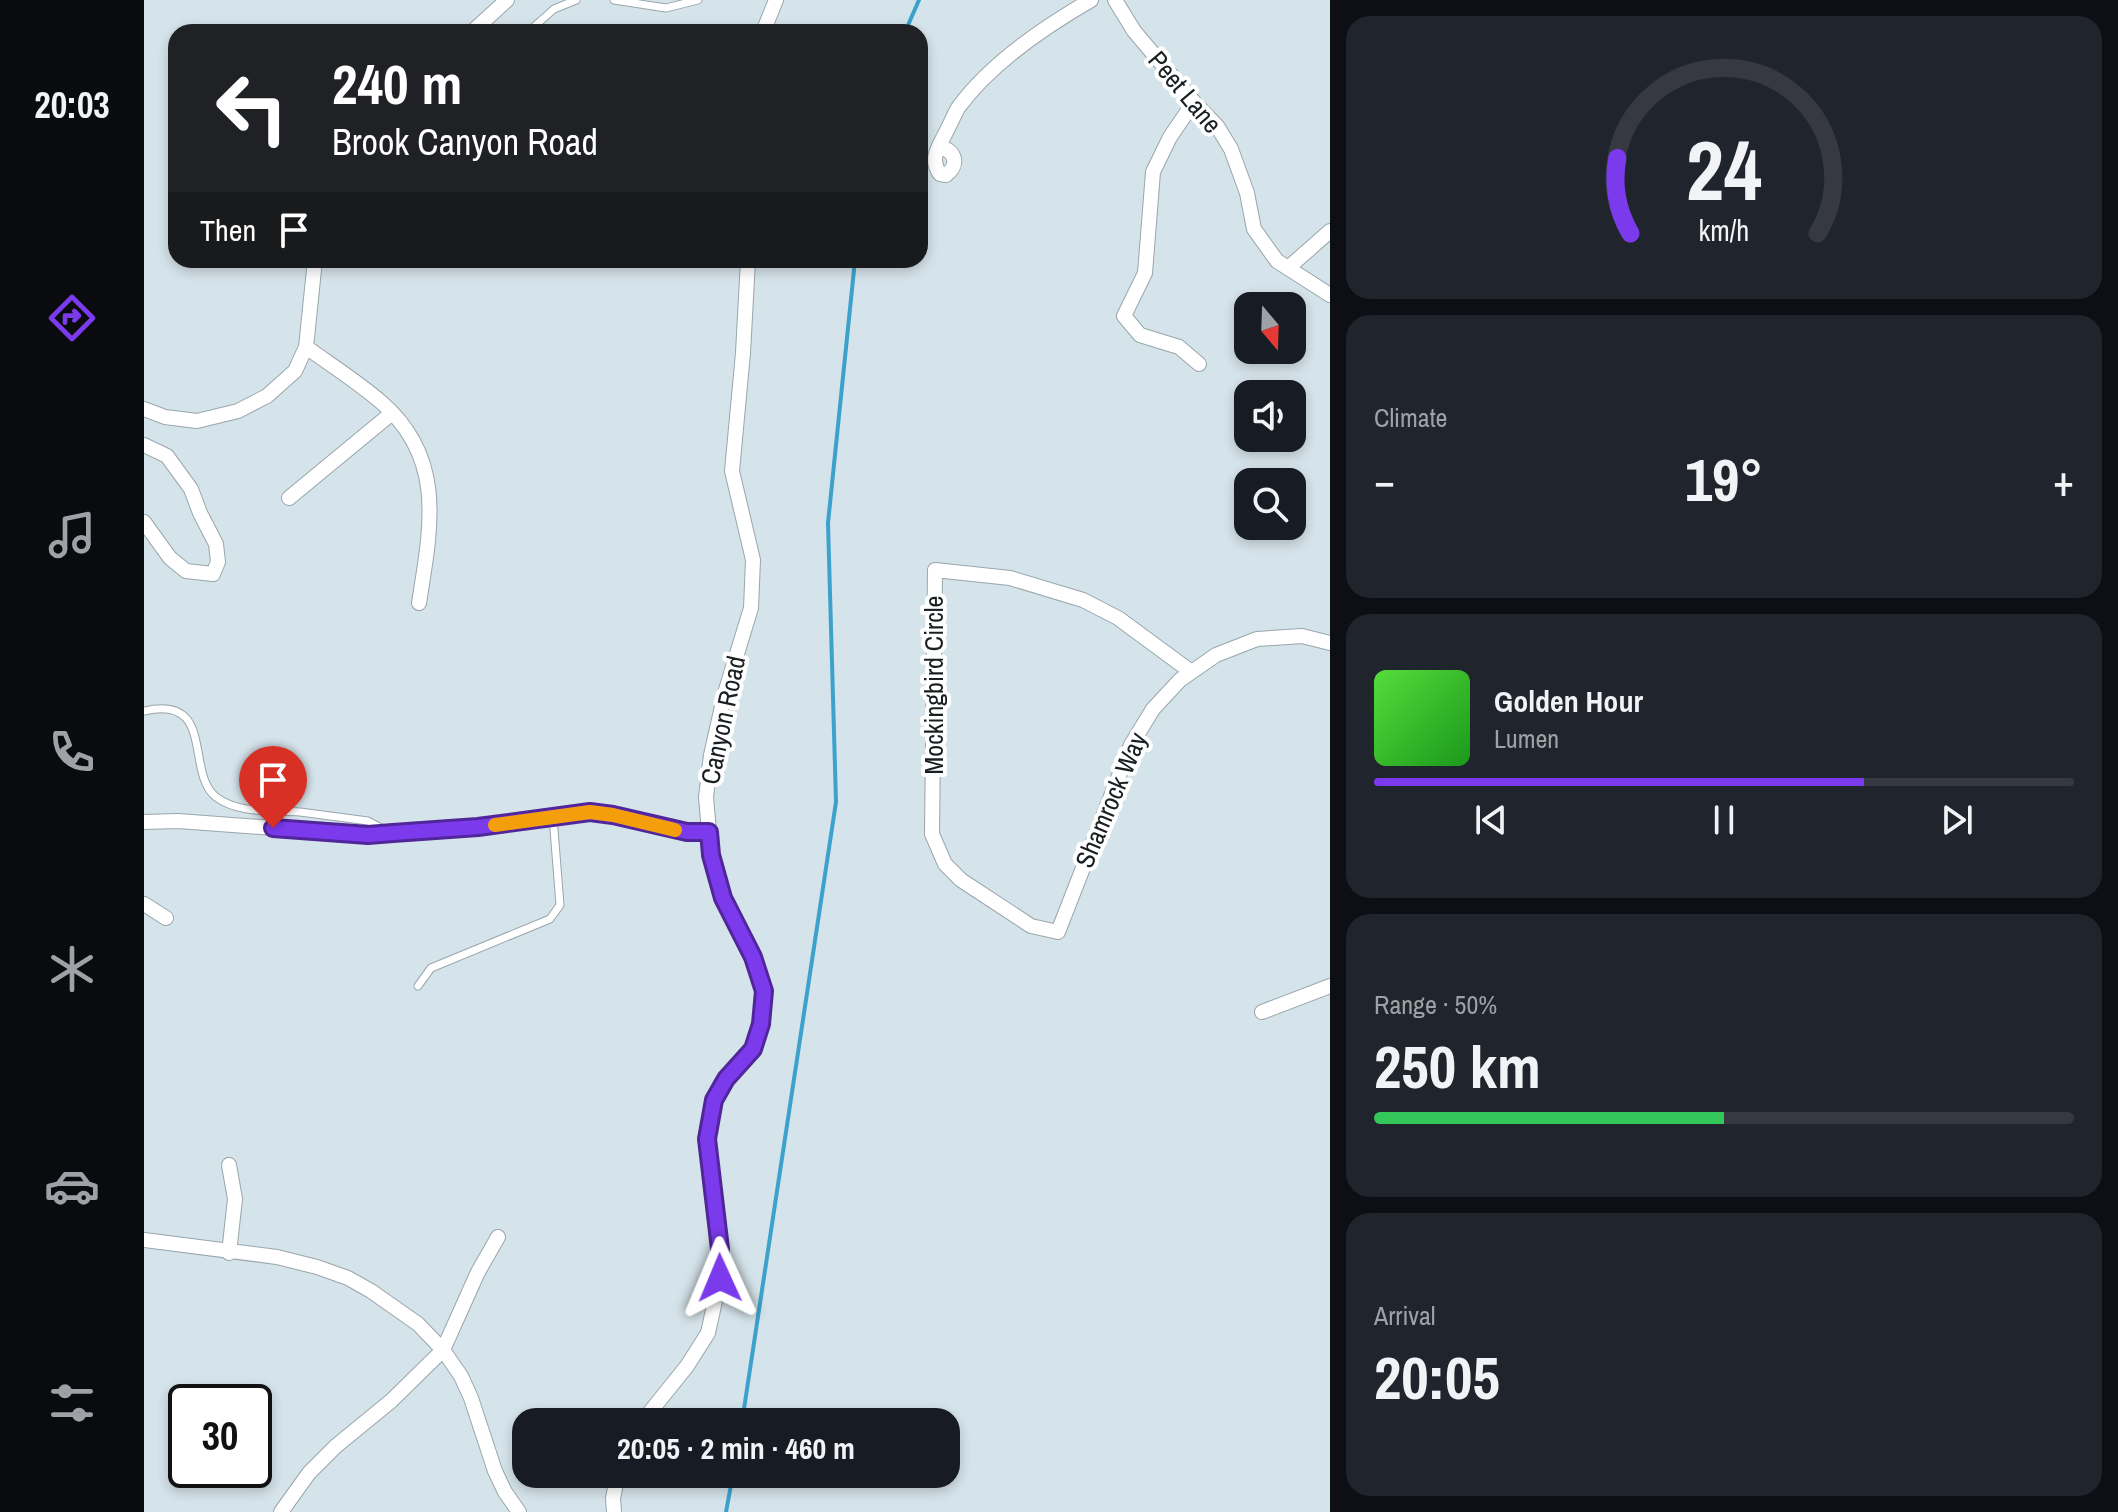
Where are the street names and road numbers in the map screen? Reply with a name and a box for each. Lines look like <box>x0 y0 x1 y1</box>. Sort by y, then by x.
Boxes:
street label: Peet Lane <box>1141 43 1230 140</box>
street label: Mockingbird Circle <box>916 596 951 774</box>
street label: Canyon Road <box>692 652 753 787</box>
street label: Shamrock Way <box>1066 726 1155 873</box>

